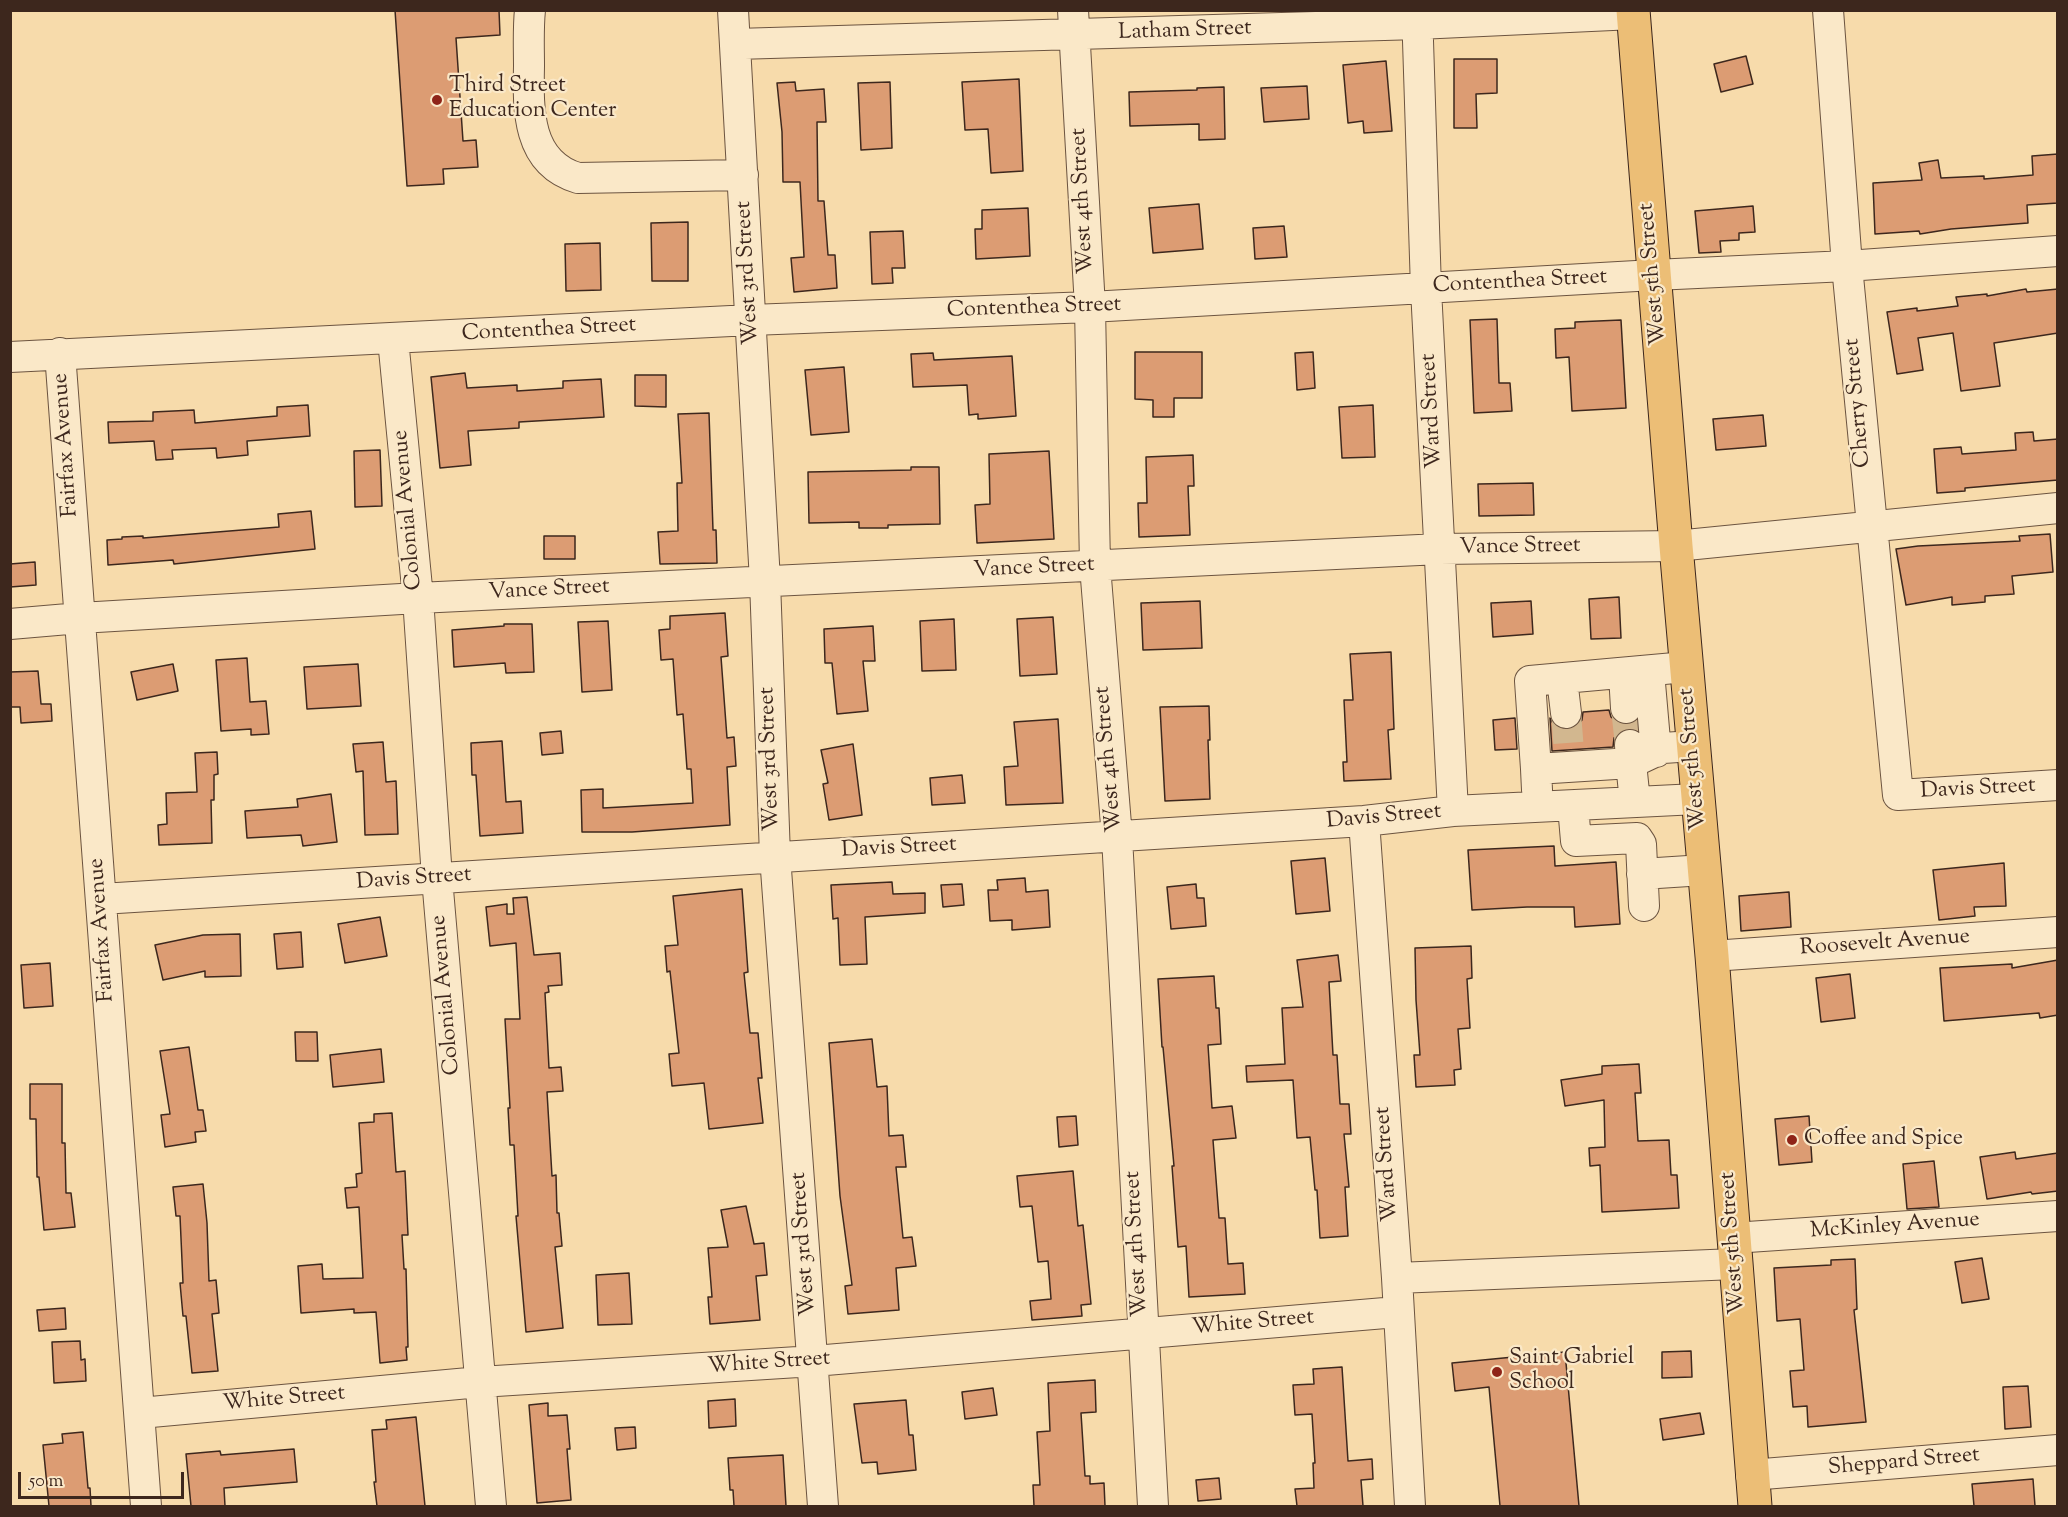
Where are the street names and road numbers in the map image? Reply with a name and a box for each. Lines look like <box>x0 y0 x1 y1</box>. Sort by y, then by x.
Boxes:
street label: Latham Street <box>1118 16 1252 48</box>
street label: West 4th Street <box>1067 127 1101 275</box>
street label: West 3rd Street <box>732 200 766 346</box>
street label: West 5th Street <box>1635 202 1673 346</box>
street label: Contenthea Street <box>1432 265 1608 301</box>
street label: Contenthea Street <box>946 293 1122 325</box>
street label: Contenthea Street <box>461 313 637 349</box>
street label: Cherry Street <box>1840 337 1878 469</box>
street label: Ward Street <box>1417 353 1449 469</box>
street label: Fairfax Avenue <box>49 372 85 518</box>
street label: Colonial Avenue <box>389 429 429 591</box>
street label: Vance Street <box>1459 534 1581 562</box>
street label: Vance Street <box>973 553 1095 585</box>
street label: Vance Street <box>488 575 610 607</box>
street label: West 4th Street <box>1090 685 1130 833</box>
street label: West 3rd Street <box>755 686 787 832</box>
street label: West 5th Street <box>1675 687 1713 831</box>
street label: Davis Street <box>1920 774 2036 806</box>
street label: Davis Street <box>1325 800 1443 836</box>
street label: Davis Street <box>841 833 957 865</box>
street label: Fairfax Avenue <box>85 857 121 1003</box>
street label: Davis Street <box>356 863 472 897</box>
street label: Colonial Avenue <box>427 914 467 1076</box>
street label: Roosevelt Avenue <box>1799 925 1971 963</box>
street label: Ward Street <box>1371 1106 1405 1222</box>
street label: West 4th Street <box>1121 1170 1155 1318</box>
street label: West 3rd Street <box>787 1171 823 1317</box>
street label: West 5th Street <box>1716 1171 1752 1315</box>
street label: McKinley Avenue <box>1809 1208 1981 1246</box>
street label: White Street <box>1191 1306 1315 1342</box>
street label: White Street <box>707 1347 831 1381</box>
street label: White Street <box>222 1382 346 1418</box>
street label: Sheppard Street <box>1827 1443 1981 1483</box>

